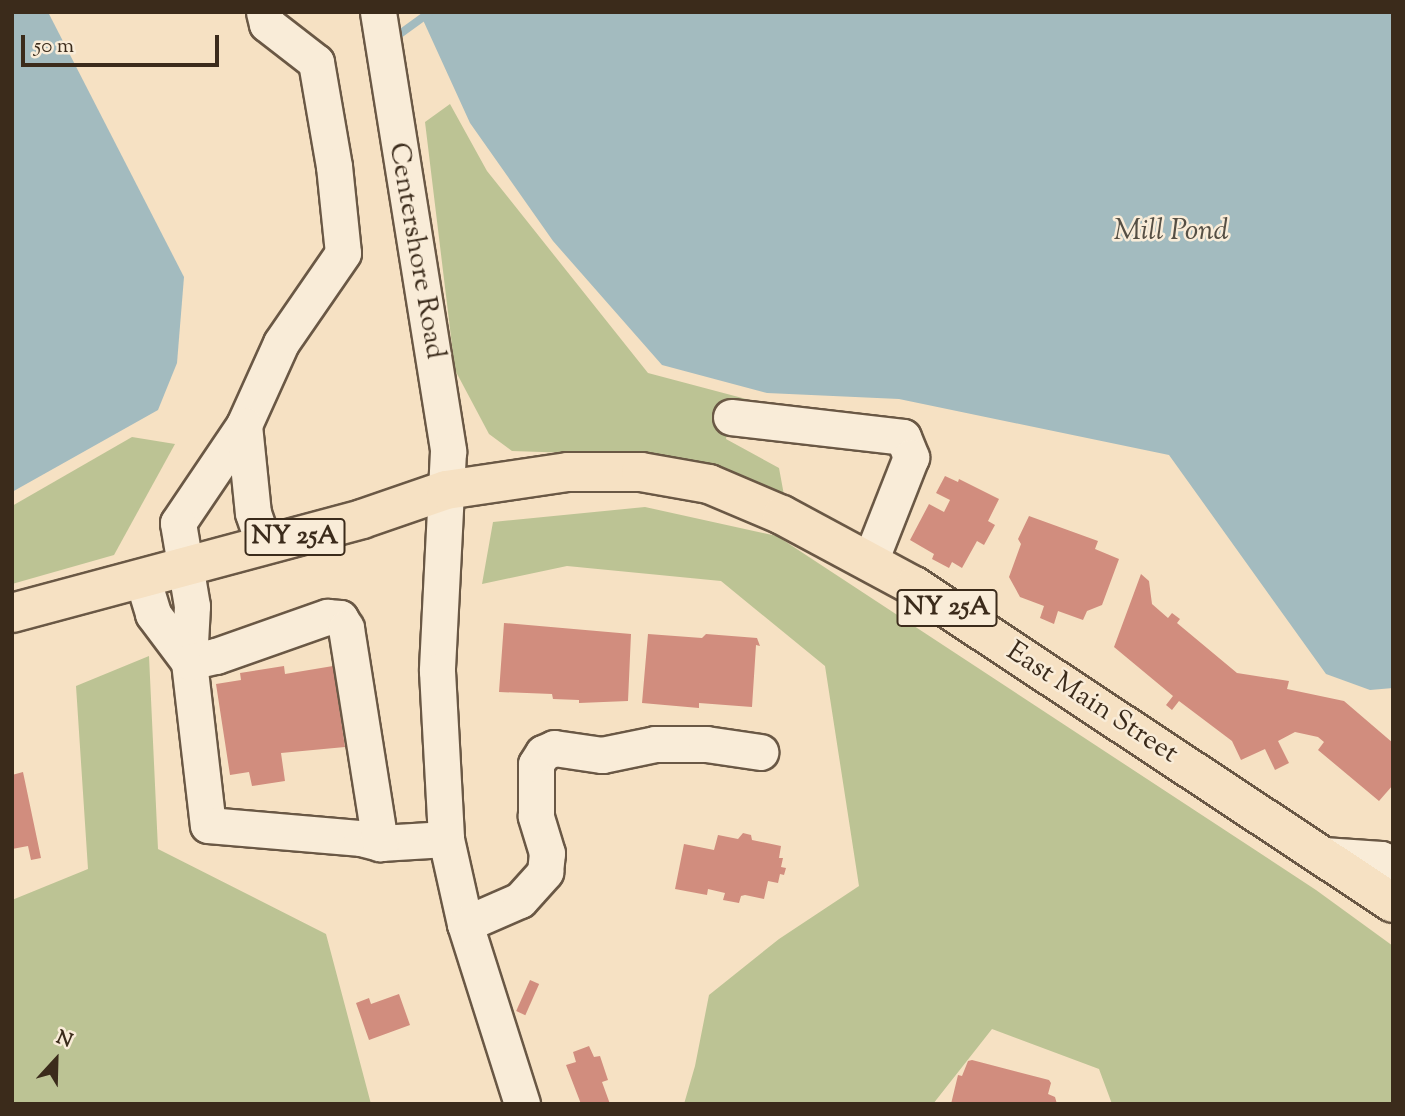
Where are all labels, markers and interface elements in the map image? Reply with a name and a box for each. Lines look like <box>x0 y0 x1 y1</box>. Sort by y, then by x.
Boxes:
scale bar <box>24 21 222 65</box>
text: 50 m <box>34 32 74 62</box>
street label: Centershore Road <box>380 140 452 362</box>
water label: Mill Pond <box>1114 214 1228 250</box>
road number: NY 25A <box>244 514 346 559</box>
road number: NY 25A <box>896 586 998 630</box>
street label: East Main Street <box>1000 635 1184 771</box>
north arrow <box>21 1025 91 1095</box>
text: N <box>52 1025 76 1055</box>

